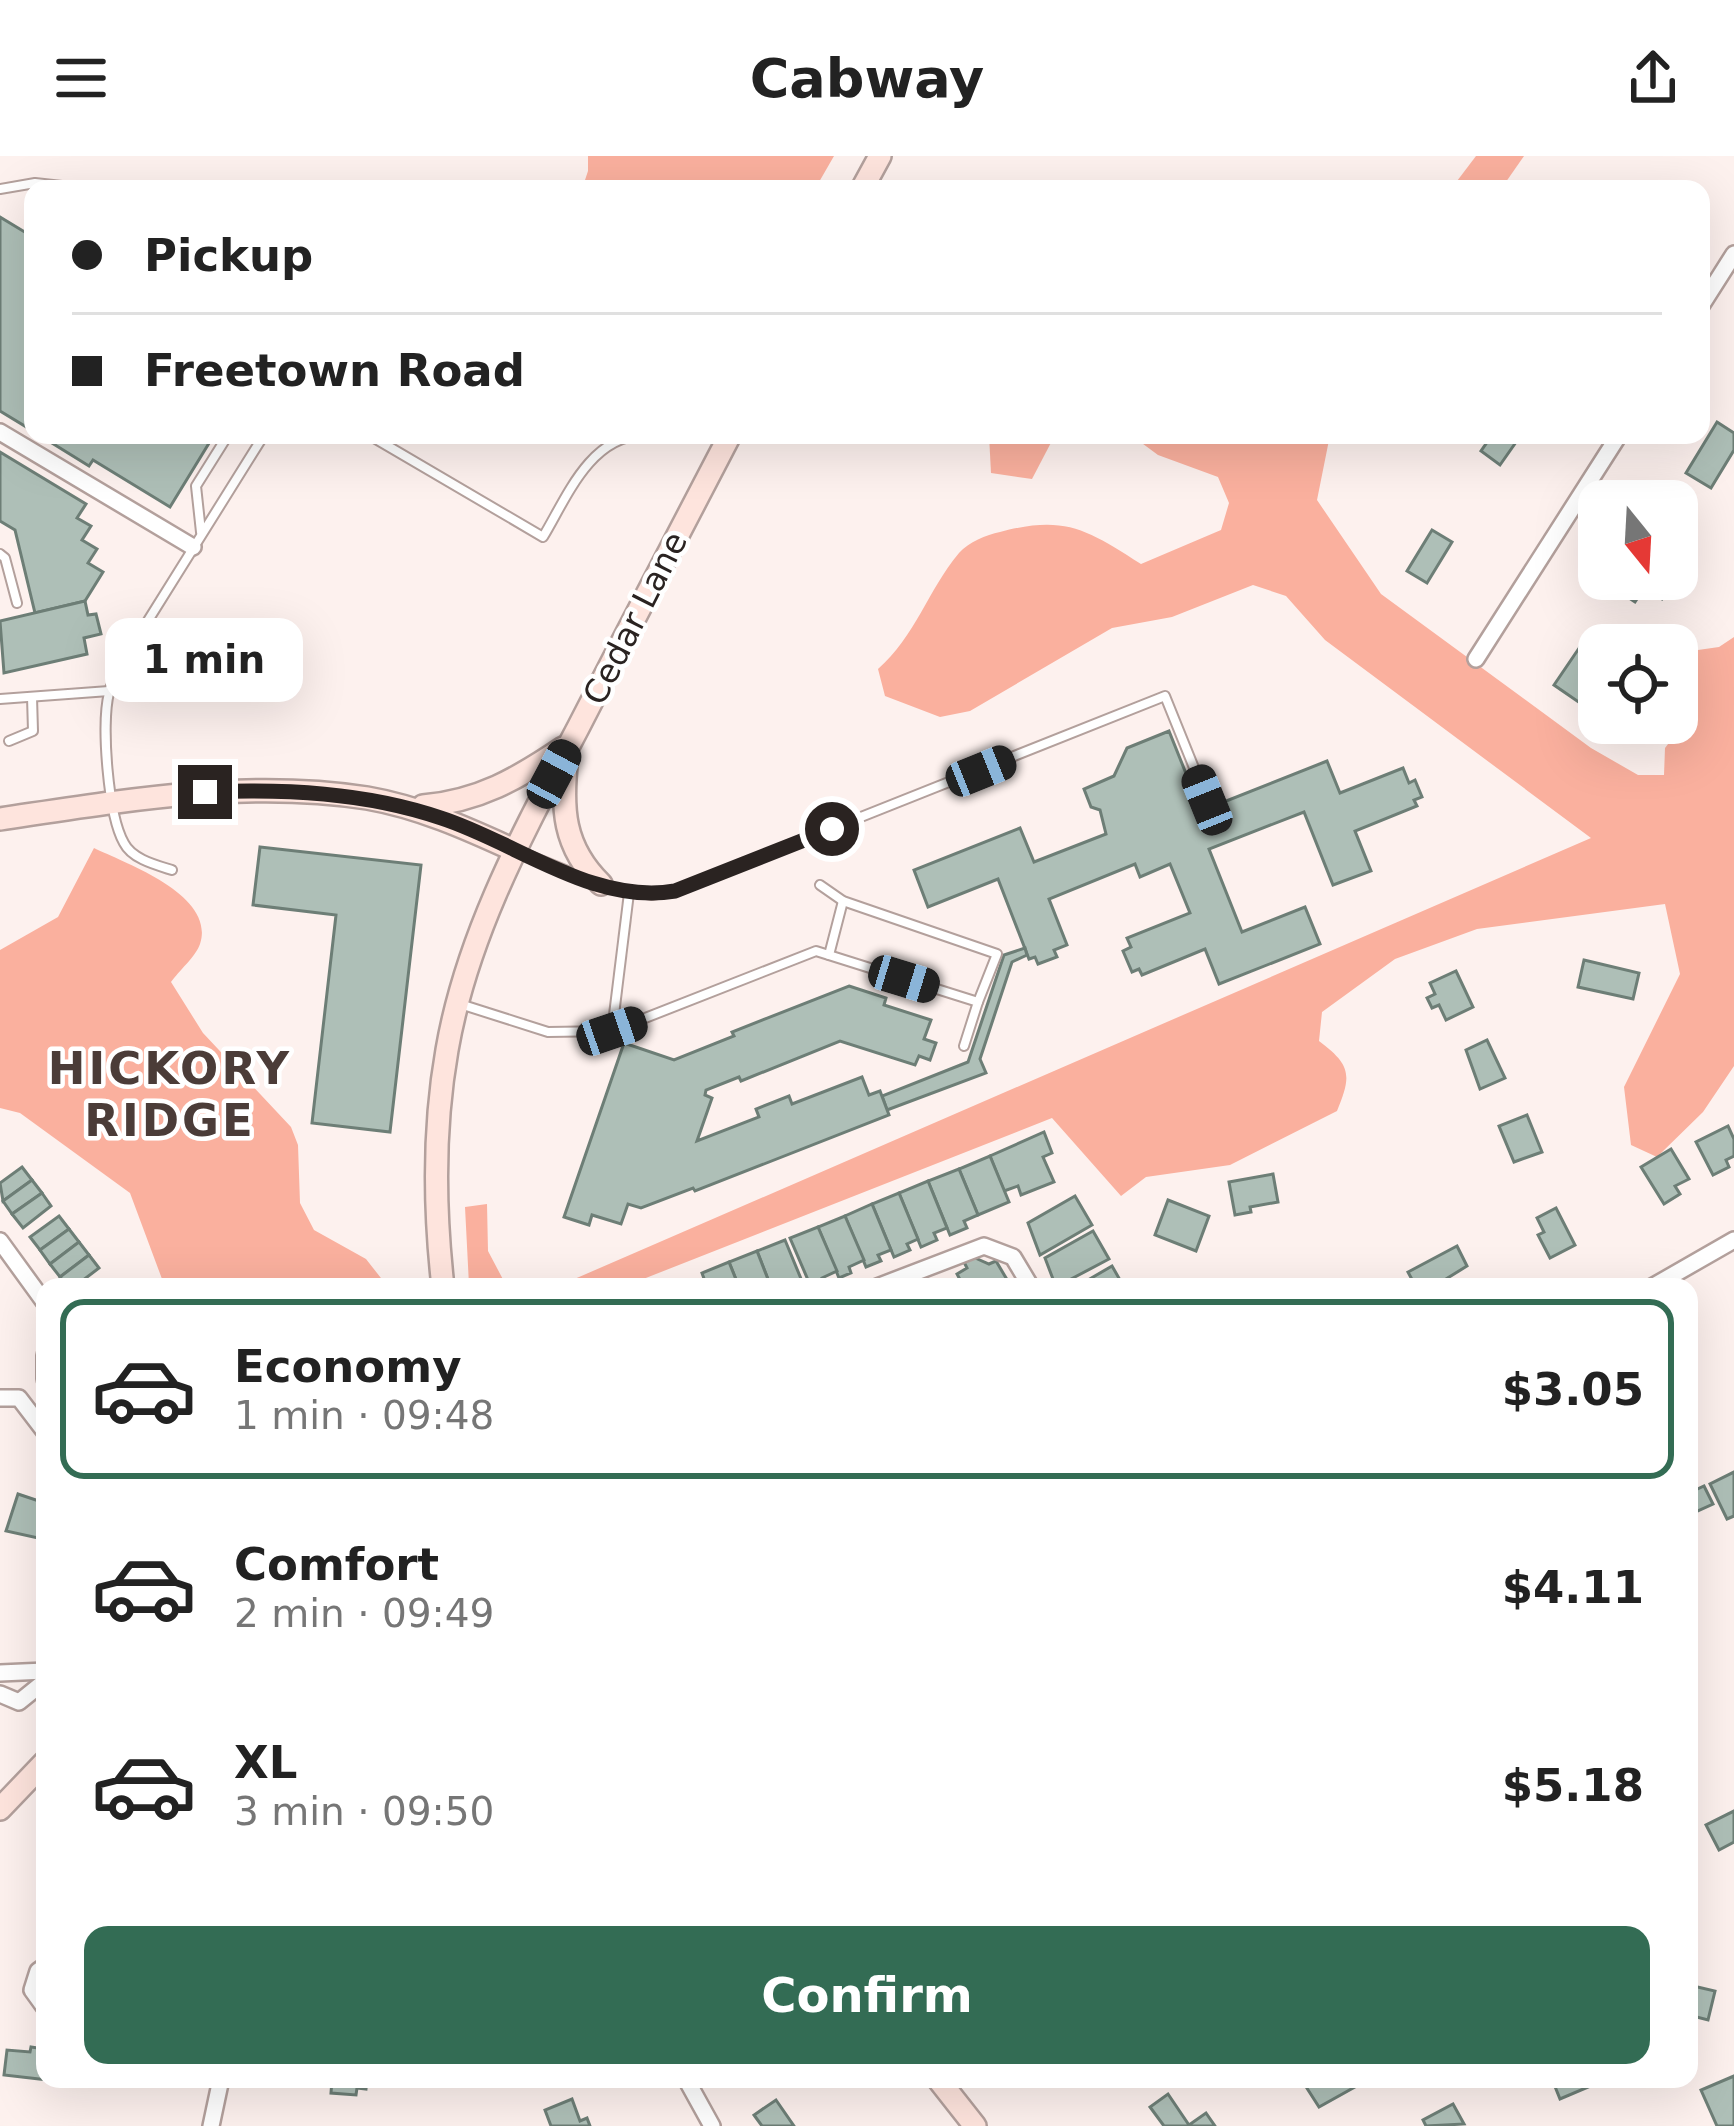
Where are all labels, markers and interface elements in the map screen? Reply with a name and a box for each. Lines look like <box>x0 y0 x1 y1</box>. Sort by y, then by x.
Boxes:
icon: menu <box>48 45 114 111</box>
icon: share <box>1620 45 1686 111</box>
text: Cabway <box>750 47 984 110</box>
text: Pickup <box>144 229 313 282</box>
text: Freetown Road <box>144 344 525 397</box>
north arrow <box>1578 480 1698 600</box>
map controls <box>1578 480 1698 744</box>
street label: Cedar Lane <box>575 525 695 711</box>
callout: 1 min <box>106 618 304 702</box>
button: locate <box>1578 624 1698 744</box>
text: 1 min <box>143 637 265 682</box>
car <box>521 734 587 814</box>
car <box>941 741 1021 801</box>
car <box>1177 760 1237 840</box>
route end <box>178 765 232 819</box>
route start <box>805 802 859 856</box>
car <box>864 951 944 1007</box>
car <box>572 1002 652 1060</box>
district label: HICKORY RIDGE <box>48 1042 292 1147</box>
icon: car <box>90 1335 198 1443</box>
text: Economy <box>234 1340 462 1393</box>
text: $3.05 <box>1502 1363 1644 1416</box>
text: 1 min · 09:48 <box>234 1393 494 1438</box>
icon: car <box>90 1533 198 1641</box>
text: Comfort <box>234 1538 439 1591</box>
text: $4.11 <box>1502 1561 1644 1614</box>
text: 2 min · 09:49 <box>234 1591 494 1636</box>
icon: car <box>90 1731 198 1839</box>
text: XL <box>234 1736 297 1789</box>
text: $5.18 <box>1502 1759 1644 1812</box>
text: 3 min · 09:50 <box>234 1789 494 1834</box>
button: Confirm <box>84 1926 1650 2064</box>

